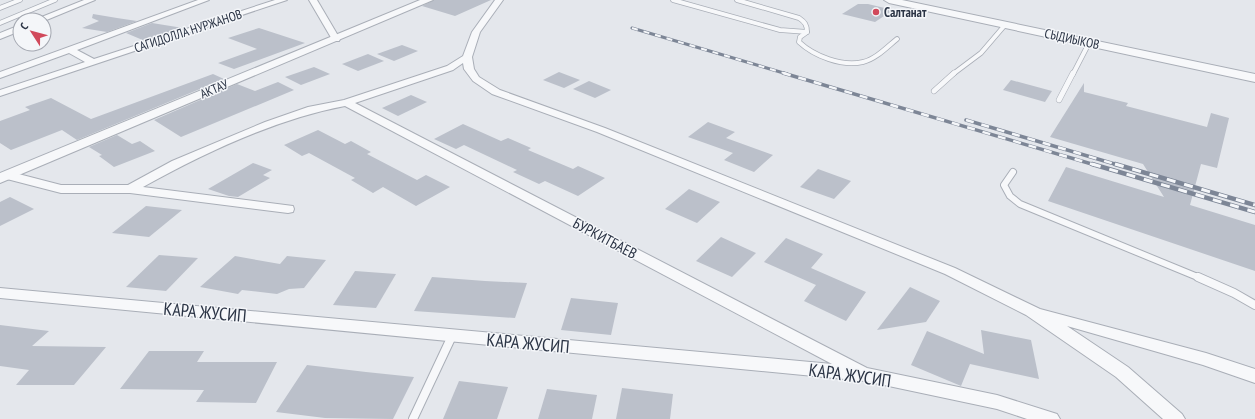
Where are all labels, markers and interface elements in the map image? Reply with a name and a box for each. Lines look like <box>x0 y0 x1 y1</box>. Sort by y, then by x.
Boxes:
place label: Салтанат <box>884 4 927 21</box>
street label: САГИДОЛЛА НУРЖАНОВ <box>132 6 244 56</box>
marker: Салтанат <box>871 7 881 17</box>
north arrow <box>12 12 52 52</box>
text: С <box>17 20 31 32</box>
street label: СЫДИЫКОВ <box>1043 25 1101 53</box>
street label: АКТАУ <box>197 75 231 102</box>
street label: БУРКИТБАЕВ <box>570 213 640 263</box>
street label: КАРА ЖУСИП <box>163 297 247 327</box>
street label: КАРА ЖУСИП <box>486 328 570 358</box>
street label: КАРА ЖУСИП <box>807 358 893 392</box>

